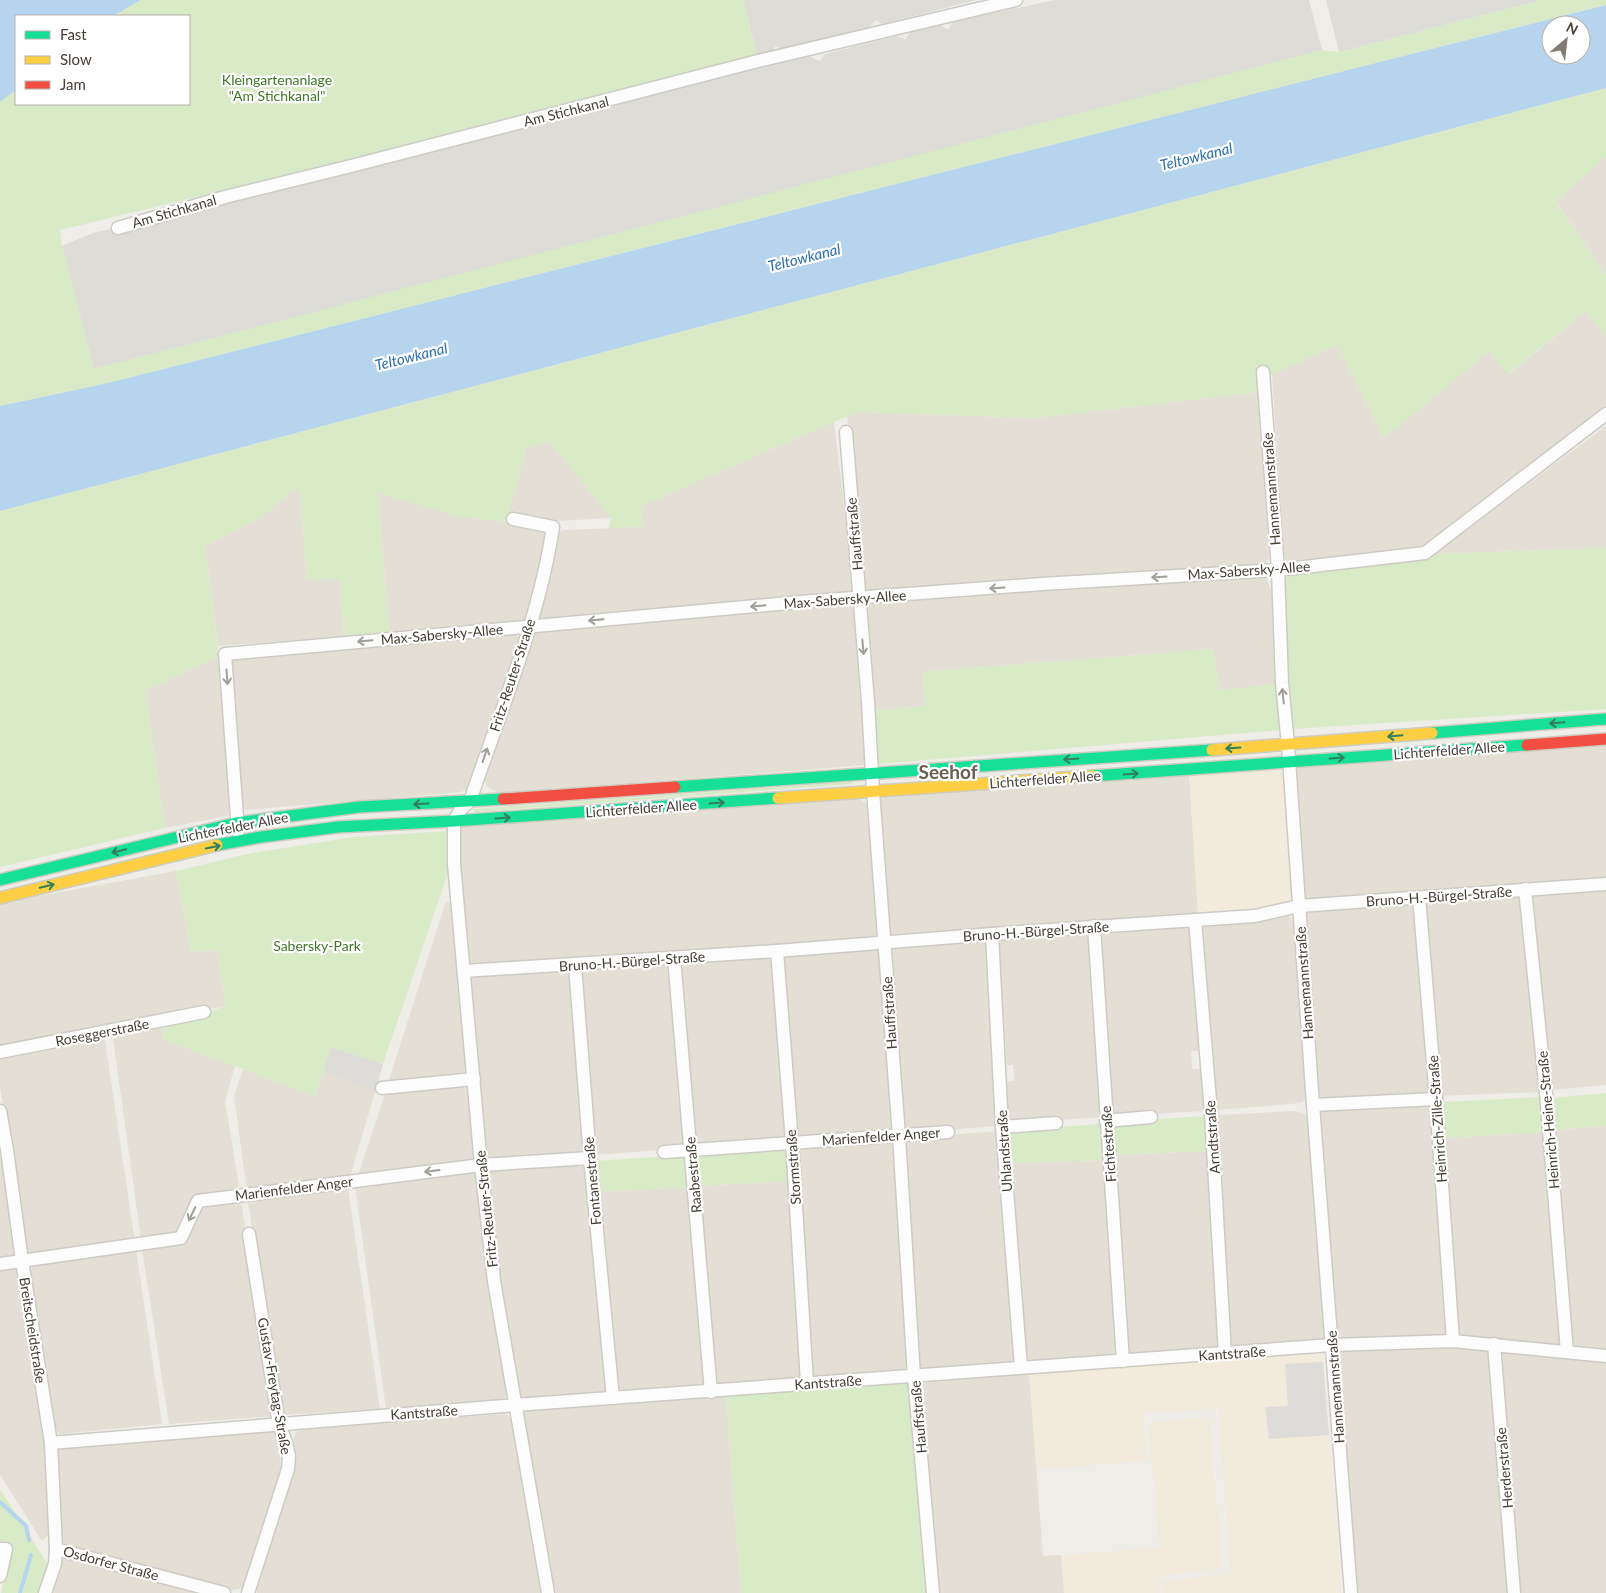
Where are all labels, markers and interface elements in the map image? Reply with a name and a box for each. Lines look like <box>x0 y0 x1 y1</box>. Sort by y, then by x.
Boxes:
legend <box>15 15 190 105</box>
north arrow <box>1541 15 1591 65</box>
text: N <box>1564 18 1581 38</box>
text: Fast <box>60 25 87 43</box>
text: Slow <box>60 50 92 68</box>
park label: Kleingartenanlage "Am Stichkanal" <box>222 71 332 104</box>
text: Jam <box>60 75 86 93</box>
street label: Am Stichkanal <box>522 92 610 130</box>
water label: Teltowkanal <box>1158 138 1235 174</box>
street label: Am Stichkanal <box>130 191 218 231</box>
water label: Teltowkanal <box>766 239 843 275</box>
water label: Teltowkanal <box>373 338 450 374</box>
street label: Hannemannstraße <box>1259 432 1283 546</box>
street label: Hauffstraße <box>842 497 866 571</box>
street label: Max-Sabersky-Allee <box>1187 557 1311 583</box>
one-way arrow <box>1151 572 1167 581</box>
one-way arrow <box>989 583 1005 592</box>
street label: Max-Sabersky-Allee <box>783 586 907 612</box>
one-way arrow <box>750 601 766 610</box>
one-way arrow <box>588 615 604 625</box>
street label: Fritz-Reuter-Straße <box>486 616 538 734</box>
street label: Max-Sabersky-Allee <box>380 620 504 648</box>
one-way arrow <box>357 636 373 646</box>
one-way arrow <box>858 639 868 655</box>
one-way arrow <box>222 668 231 684</box>
one-way arrow <box>1278 689 1288 705</box>
one-way arrow <box>1550 719 1566 728</box>
one-way arrow <box>1388 732 1404 741</box>
street label: Lichterfelder Allee <box>1393 738 1505 762</box>
one-way arrow <box>1226 744 1242 753</box>
one-way arrow <box>481 747 491 763</box>
one-way arrow <box>1329 754 1345 763</box>
one-way arrow <box>1064 755 1080 764</box>
district label: Seehof <box>919 760 978 783</box>
street label: Lichterfelder Allee <box>989 767 1101 791</box>
one-way arrow <box>1122 769 1138 778</box>
street label: Lichterfelder Allee <box>585 796 697 820</box>
one-way arrow <box>709 798 725 807</box>
one-way arrow <box>413 799 429 808</box>
street label: Lichterfelder Allee <box>177 808 289 846</box>
one-way arrow <box>495 813 511 822</box>
one-way arrow <box>205 842 221 851</box>
one-way arrow <box>112 847 128 856</box>
one-way arrow <box>39 881 55 891</box>
street label: Bruno-H.-Bürgel-Straße <box>1365 882 1513 910</box>
street label: Bruno-H.-Bürgel-Straße <box>962 917 1110 945</box>
street label: Hannemannstraße <box>1292 926 1316 1040</box>
park label: Sabersky-Park <box>273 937 362 954</box>
street label: Bruno-H.-Bürgel-Straße <box>558 947 706 975</box>
street label: Hauffstraße <box>878 976 900 1050</box>
street label: Roseggerstraße <box>54 1015 150 1049</box>
street label: Heinrich-Heine-Straße <box>1533 1050 1563 1190</box>
street label: Heinrich-Zille-Straße <box>1424 1055 1450 1183</box>
street label: Arndtstraße <box>1201 1100 1223 1174</box>
street label: Fichtestraße <box>1097 1105 1119 1183</box>
street label: Uhlandstraße <box>993 1109 1015 1193</box>
street label: Marienfelder Anger <box>821 1123 941 1149</box>
street label: Stormstraße <box>782 1129 804 1205</box>
street label: Fontanestraße <box>580 1136 604 1226</box>
street label: Raabestraße <box>681 1136 705 1214</box>
street label: Fritz-Reuter-Straße <box>471 1149 501 1269</box>
one-way arrow <box>424 1166 440 1176</box>
street label: Marienfelder Anger <box>234 1172 354 1204</box>
one-way arrow <box>187 1206 196 1221</box>
street label: Breitscheidstraße <box>16 1276 50 1384</box>
street label: Gustav-Freytag-Straße <box>255 1316 295 1456</box>
street label: Hannemannstraße <box>1323 1330 1347 1444</box>
street label: Kantstraße <box>1198 1342 1266 1364</box>
street label: Kantstraße <box>794 1371 862 1393</box>
street label: Hauffstraße <box>906 1380 930 1454</box>
street label: Kantstraße <box>390 1401 458 1423</box>
street label: Herderstraße <box>1492 1427 1516 1509</box>
street label: Osdorfer Straße <box>61 1542 161 1584</box>

